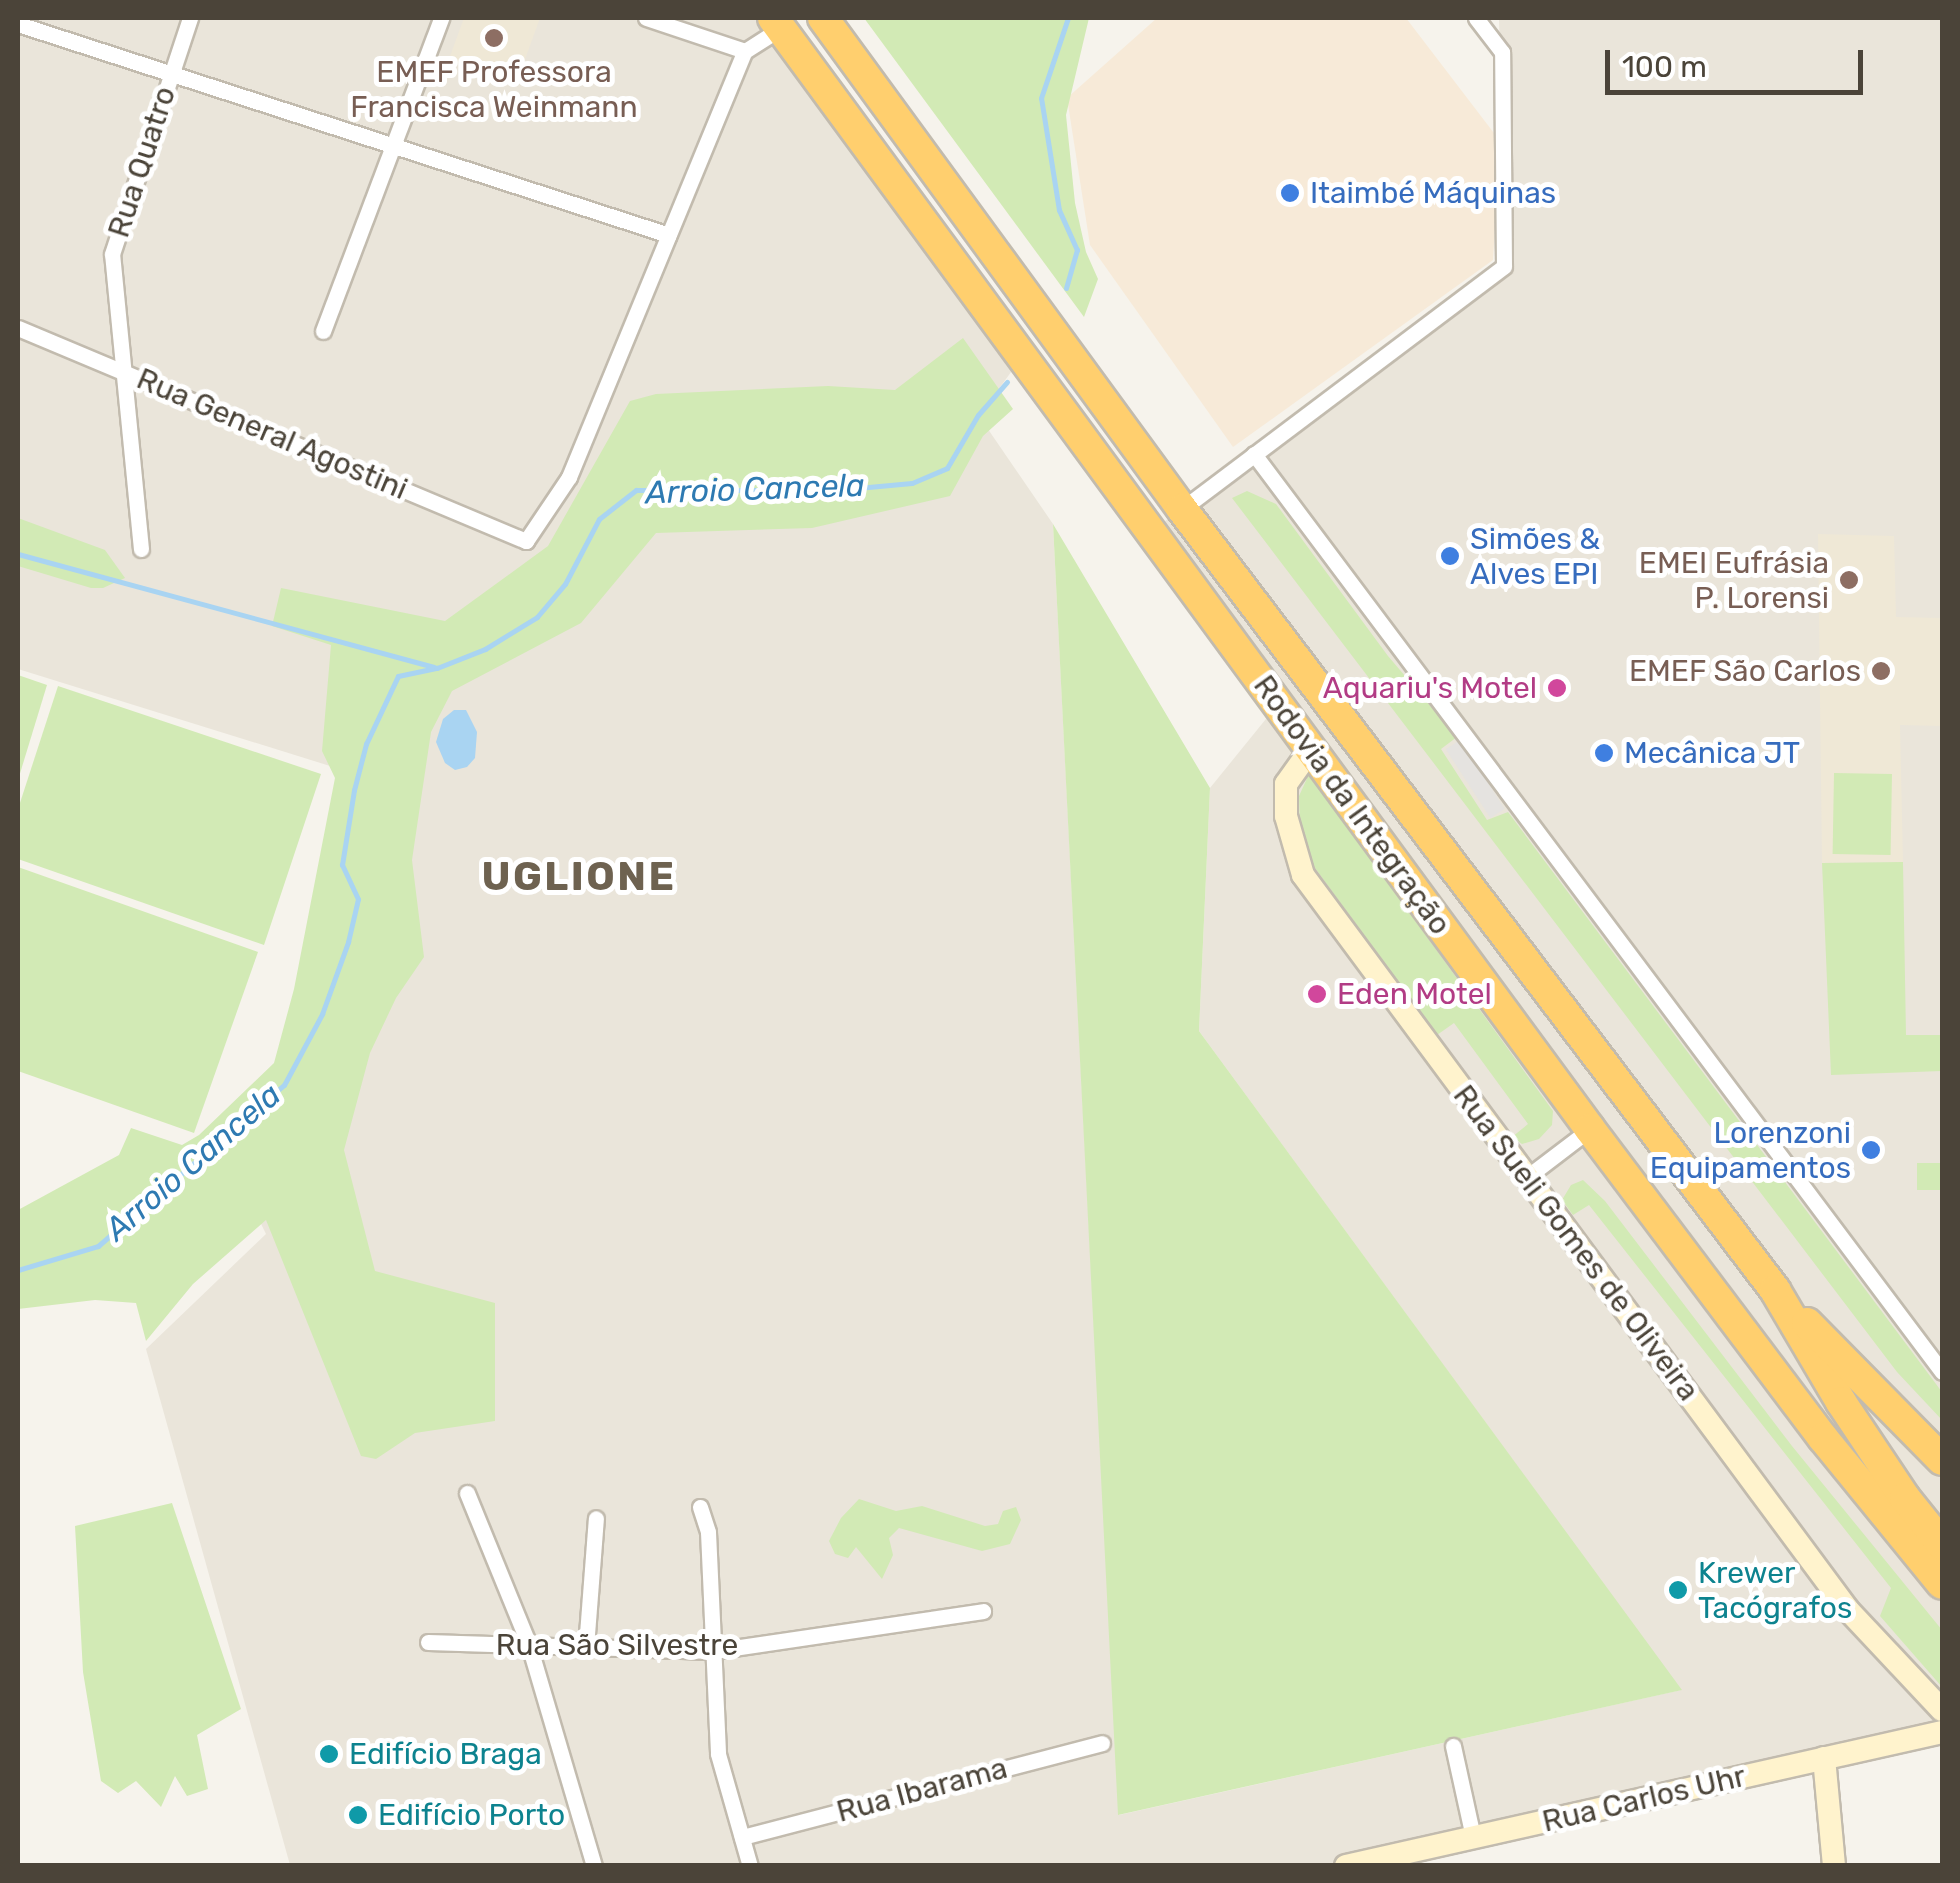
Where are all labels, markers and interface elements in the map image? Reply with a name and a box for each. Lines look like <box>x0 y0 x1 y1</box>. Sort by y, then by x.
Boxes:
marker: EMEF Professora Francisca Weinmann <box>483 27 505 49</box>
scale bar <box>1610 30 1868 92</box>
text: 100 m <box>1622 49 1707 85</box>
place label: EMEF Professora Francisca Weinmann <box>350 54 638 124</box>
street label: Rua Quatro <box>101 82 183 242</box>
place label: Itaimbé Máquinas <box>1310 175 1556 211</box>
marker: Itaimbé Máquinas <box>1279 182 1301 204</box>
street label: Rua General Agostini <box>131 361 413 507</box>
water label: Arroio Cancela <box>645 466 865 512</box>
place label: Simões & Alves EPI <box>1470 521 1600 592</box>
marker: Simões & Alves EPI <box>1439 545 1461 567</box>
place label: EMEI Eufrásia P. Lorensi <box>1639 545 1829 616</box>
marker: EMEI Eufrásia P. Lorensi <box>1838 569 1860 591</box>
place label: EMEF São Carlos <box>1628 653 1861 689</box>
marker: EMEF São Carlos <box>1870 660 1892 682</box>
street label: Rodovia da Integração <box>1246 668 1458 942</box>
place label: Aquariu's Motel <box>1323 670 1537 706</box>
marker: Aquariu's Motel <box>1546 677 1568 699</box>
place label: Mecânica JT <box>1624 735 1800 771</box>
marker: Mecânica JT <box>1593 742 1615 764</box>
district label: UGLIONE <box>482 853 676 901</box>
place label: Eden Motel <box>1337 976 1492 1012</box>
marker: Eden Motel <box>1306 983 1328 1005</box>
water label: Arroio Cancela <box>98 1075 288 1249</box>
street label: Rua Sueli Gomes de Oliveira <box>1446 1078 1706 1408</box>
place label: Lorenzoni Equipamentos <box>1650 1115 1851 1186</box>
marker: Lorenzoni Equipamentos <box>1860 1139 1882 1161</box>
place label: Krewer Tacógrafos <box>1698 1555 1852 1626</box>
marker: Krewer Tacógrafos <box>1667 1579 1689 1601</box>
street label: Rua São Silvestre <box>496 1627 738 1663</box>
place label: Edifício Braga <box>349 1736 542 1772</box>
marker: Edifício Braga <box>318 1743 340 1765</box>
street label: Rua Ibarama <box>833 1750 1011 1830</box>
street label: Rua Carlos Uhr <box>1539 1758 1749 1840</box>
place label: Edifício Porto <box>378 1797 565 1833</box>
marker: Edifício Porto <box>347 1804 369 1826</box>

